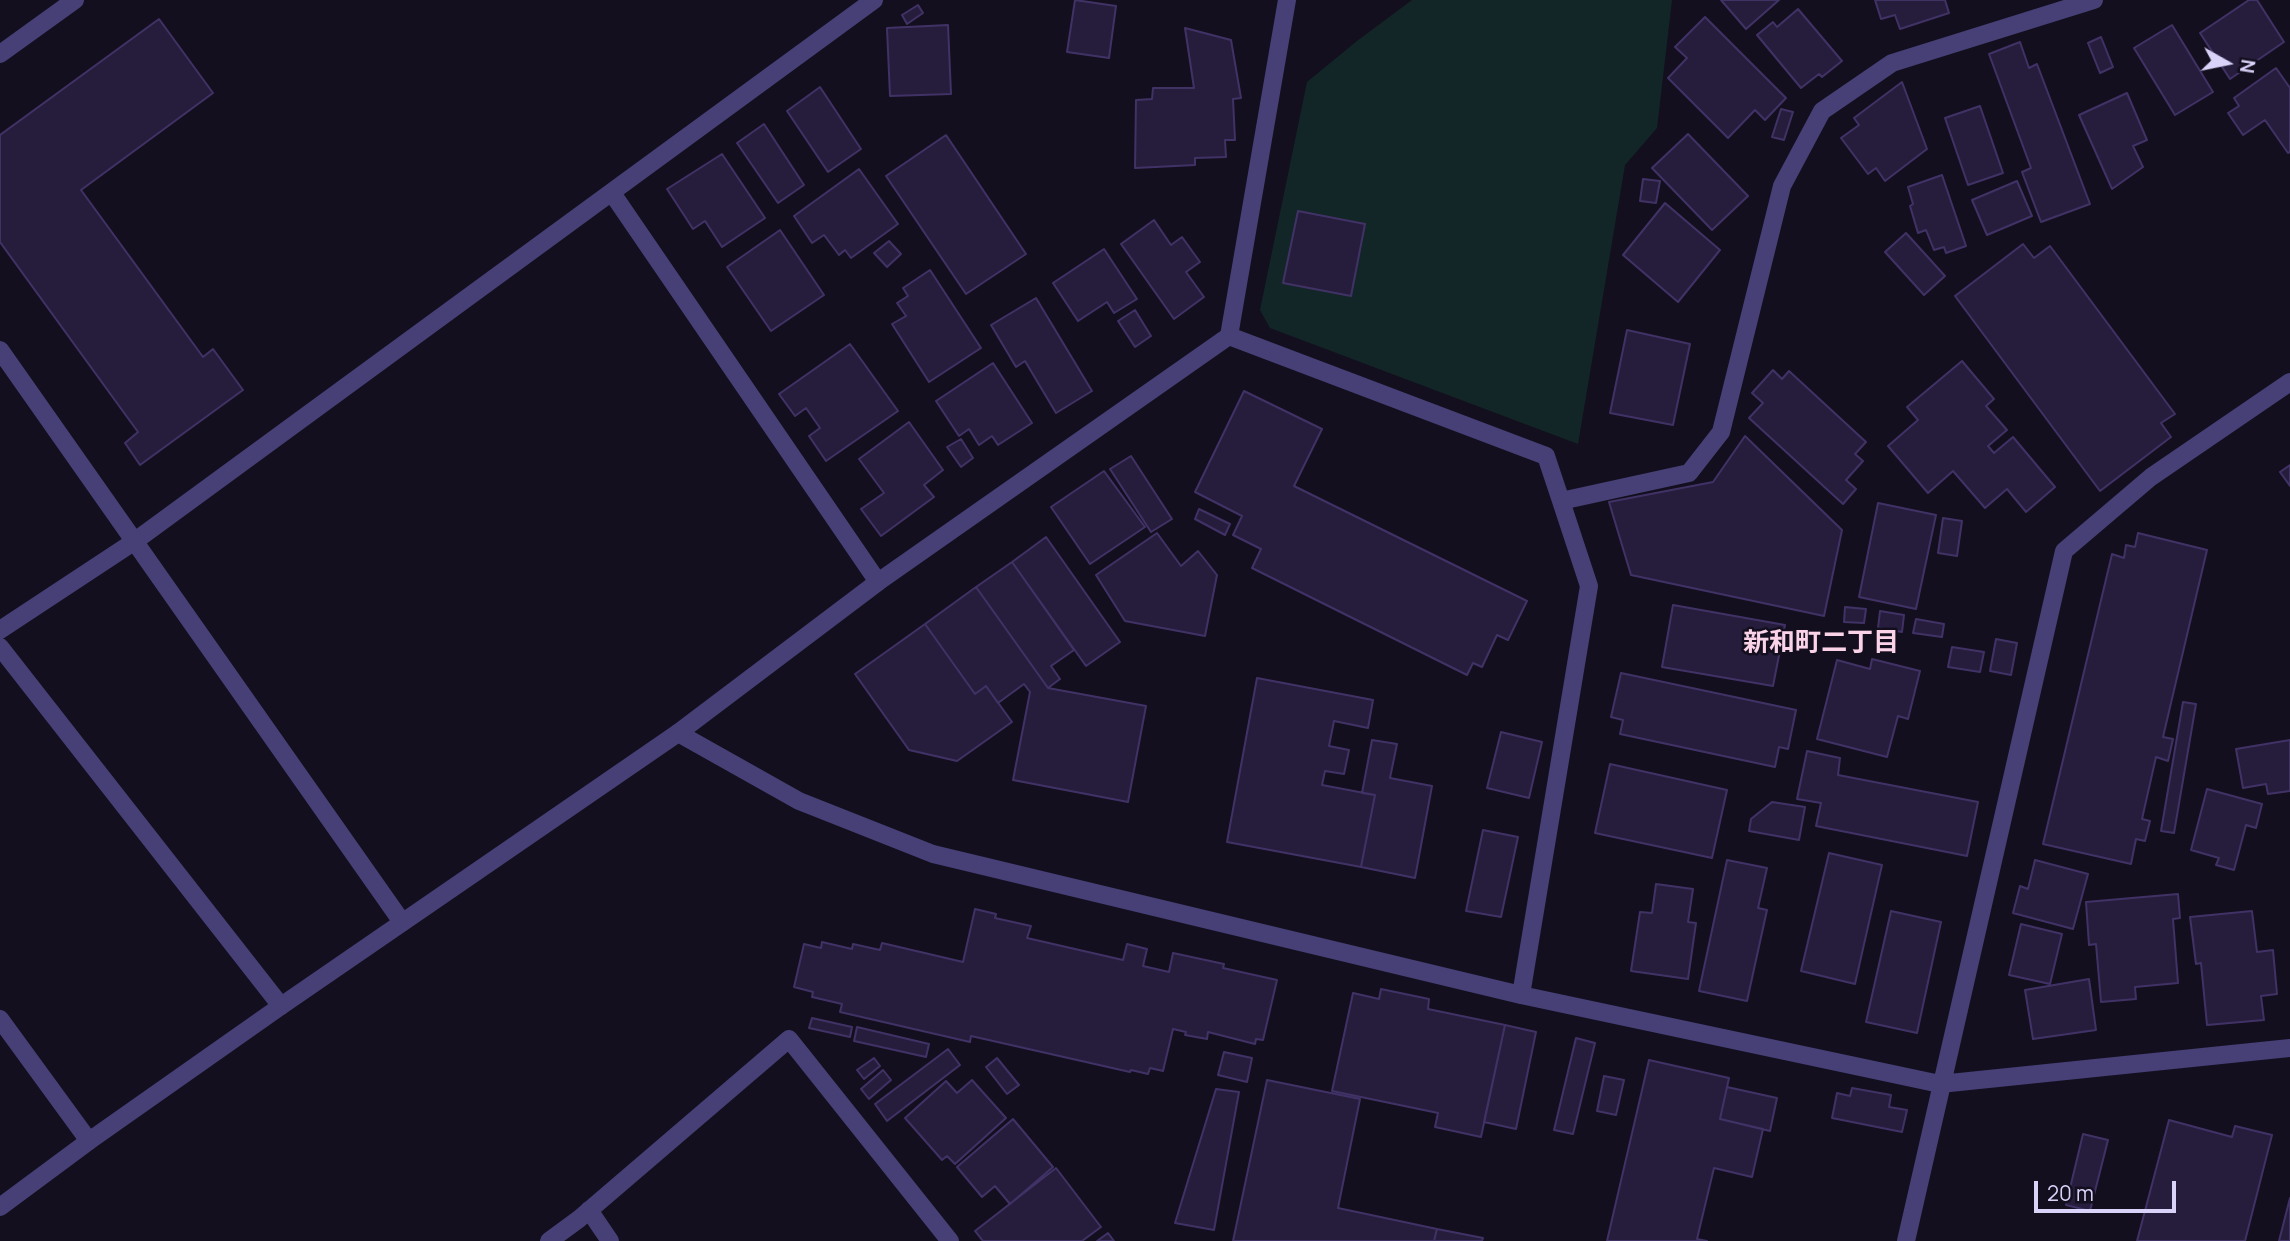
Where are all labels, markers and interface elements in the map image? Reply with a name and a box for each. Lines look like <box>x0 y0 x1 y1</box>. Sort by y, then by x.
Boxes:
north arrow <box>2192 28 2262 98</box>
text: N <box>2234 58 2262 75</box>
district label: 新和町二丁目 <box>1743 628 1899 660</box>
scale bar <box>2038 1168 2180 1212</box>
text: 20 m <box>2047 1179 2094 1207</box>

